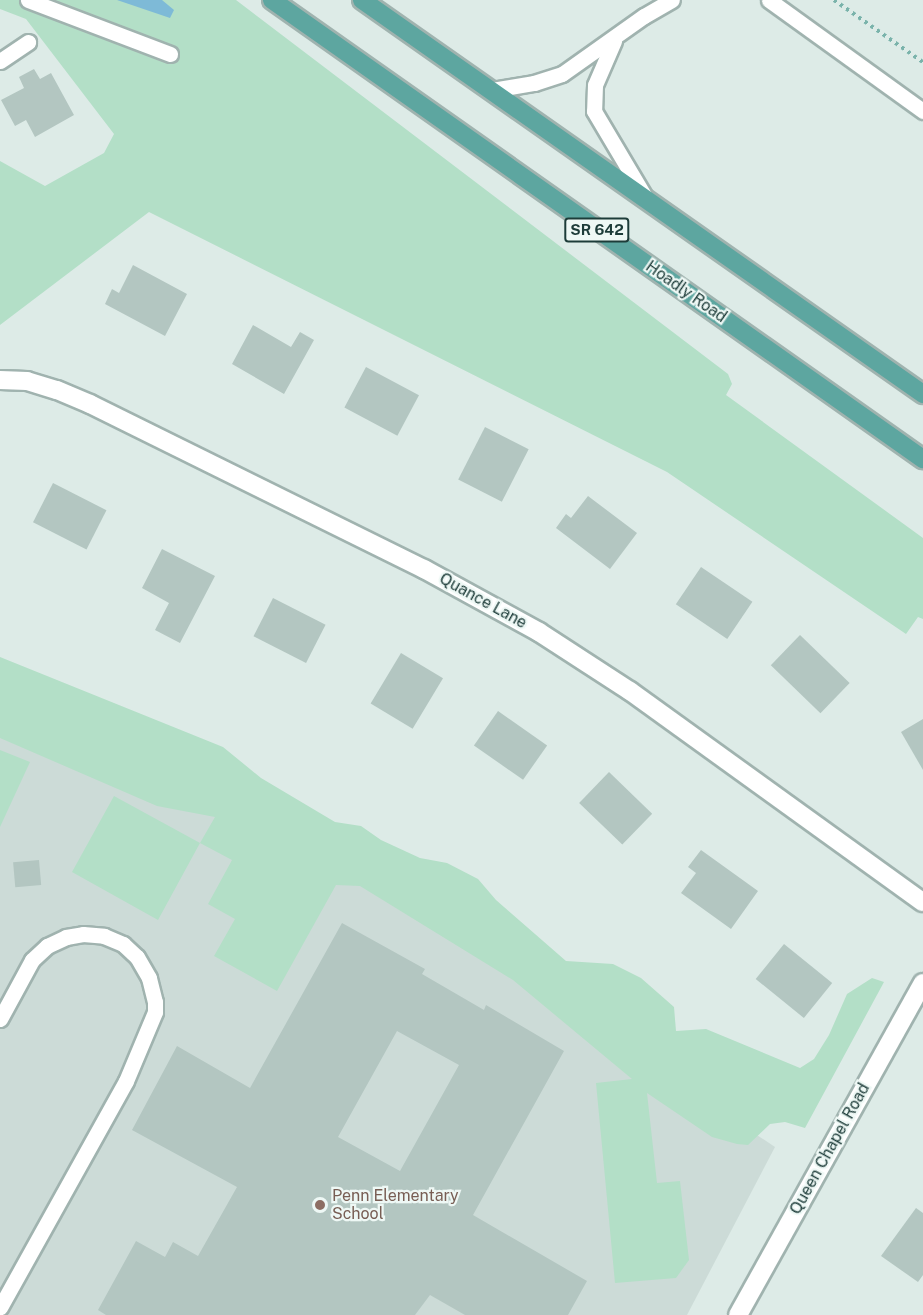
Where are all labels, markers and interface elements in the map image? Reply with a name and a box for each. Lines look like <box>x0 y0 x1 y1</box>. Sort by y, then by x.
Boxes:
road number: SR 642 <box>564 218 630 242</box>
street label: Hoadly Road <box>642 257 730 327</box>
street label: Quance Lane <box>436 569 530 633</box>
street label: Queen Chapel Road <box>786 1080 874 1218</box>
place label: Penn Elementary School <box>332 1186 459 1224</box>
marker: Penn Elementary School <box>313 1198 327 1212</box>

